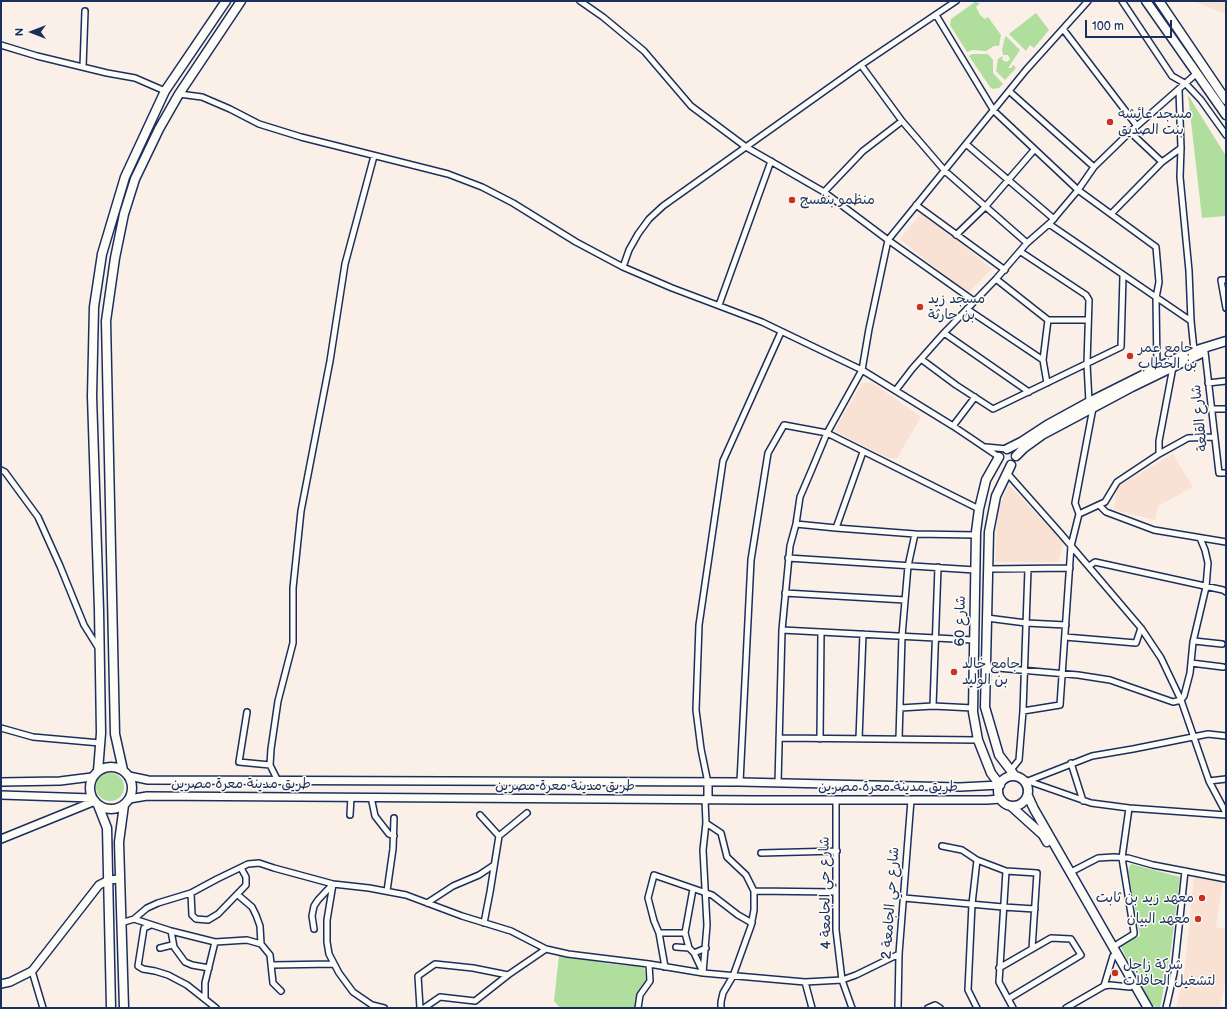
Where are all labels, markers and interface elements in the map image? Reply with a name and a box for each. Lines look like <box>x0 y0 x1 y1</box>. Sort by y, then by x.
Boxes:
north arrow <box>12 12 52 52</box>
scale bar <box>1087 12 1174 38</box>
text: 100 m <box>1092 19 1124 34</box>
text: N <box>13 28 26 36</box>
place label: مسجد عائشه بنت الصديق <box>1118 106 1192 138</box>
marker: مسجد عائشه بنت الصديق <box>1105 117 1115 127</box>
place label: منظمو بنفسج <box>800 192 875 208</box>
marker: منظمو بنفسج <box>787 195 797 205</box>
place label: مسجد زيد بن حارثة <box>928 291 985 324</box>
marker: مسجد زيد بن حارثة <box>915 302 925 312</box>
place label: جامع عمر بن الخطاب <box>1138 340 1197 372</box>
marker: جامع عمر بن الخطاب <box>1125 351 1135 361</box>
street label: شارع القلعة <box>1188 384 1212 452</box>
street label: شارع 60 <box>952 595 970 647</box>
place label: جامع خالد بن الوليد <box>962 656 1020 688</box>
marker: جامع خالد بن الوليد <box>949 667 959 677</box>
street label: طريق مدينة معرة مصرين <box>171 776 311 792</box>
street label: طريق مدينة معرة مصرين <box>495 778 635 794</box>
street label: طريق مدينة معرة مصرين <box>818 779 958 795</box>
street label: شارع حي الجامعة 4 <box>817 836 835 950</box>
street label: شارع حي الجامعة 2 <box>879 846 903 960</box>
place label: معهد زيد بن ثابت <box>1096 890 1194 906</box>
marker: معهد زيد بن ثابت <box>1197 893 1207 903</box>
place label: معهد البيان <box>1127 911 1190 927</box>
marker: معهد البيان <box>1193 914 1203 924</box>
place label: شركة زاجل لتشغيل الحافلات <box>1123 957 1215 990</box>
marker: شركة زاجل لتشغيل الحافلات <box>1110 968 1120 978</box>

